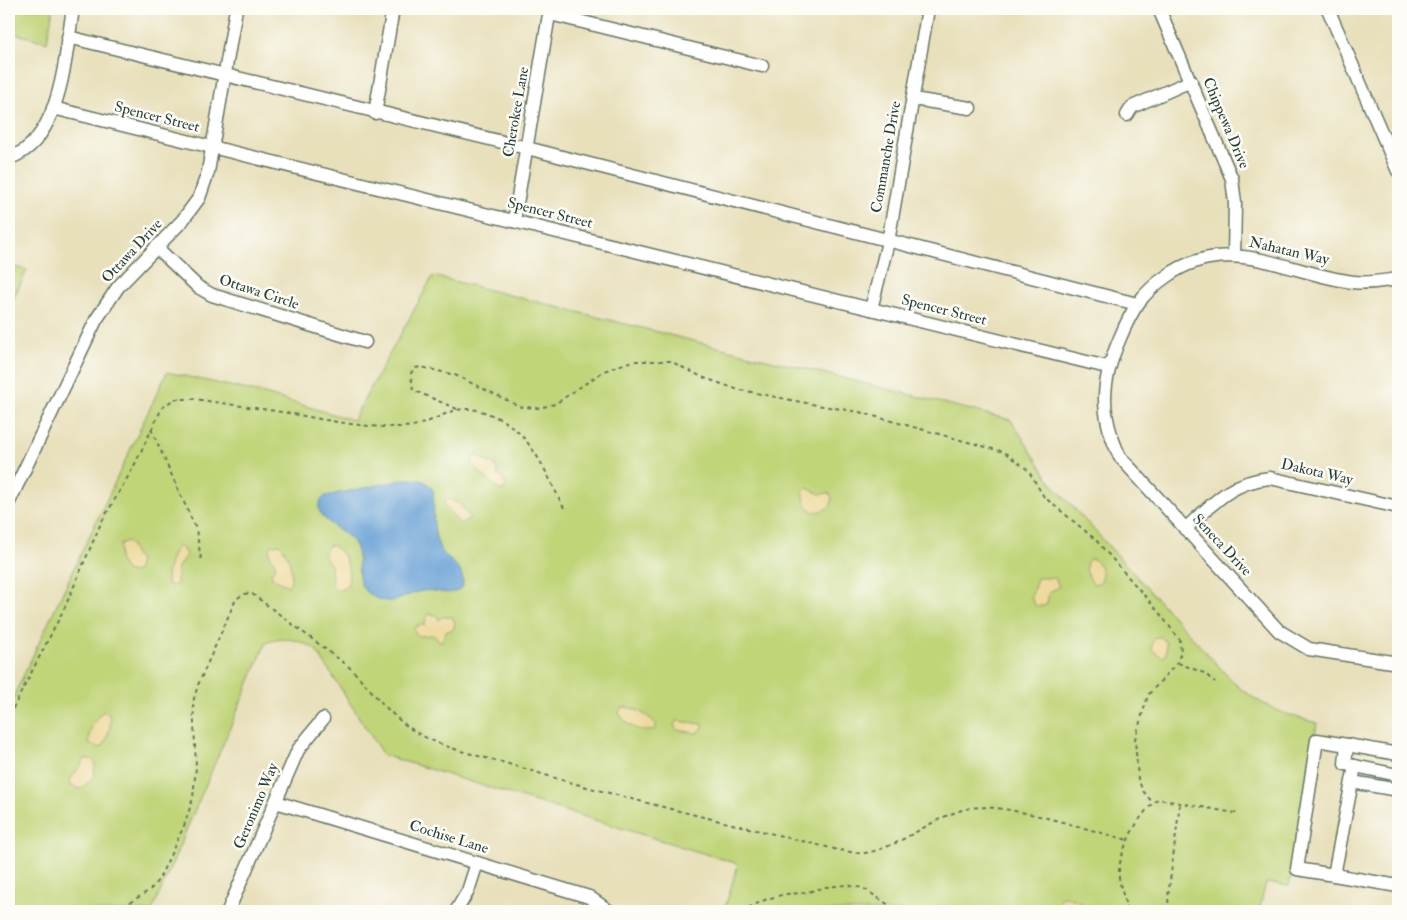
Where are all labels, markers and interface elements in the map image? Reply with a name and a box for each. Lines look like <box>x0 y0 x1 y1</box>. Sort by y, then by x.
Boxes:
street label: Cherokee Lane <box>499 65 533 159</box>
street label: Chippewa Drive <box>1197 75 1254 172</box>
street label: Spencer Street <box>112 97 202 138</box>
street label: Commanche Drive <box>867 100 905 214</box>
street label: Spencer Street <box>505 193 595 234</box>
street label: Ottawa Drive <box>97 215 167 287</box>
street label: Nahatan Way <box>1247 233 1331 270</box>
street label: Ottawa Circle <box>217 270 301 314</box>
street label: Spencer Street <box>899 290 989 331</box>
street label: Dakota Way <box>1279 455 1355 490</box>
street label: Seneca Drive <box>1188 510 1256 580</box>
street label: Geronimo Way <box>229 760 283 852</box>
street label: Cochise Lane <box>407 816 491 858</box>

